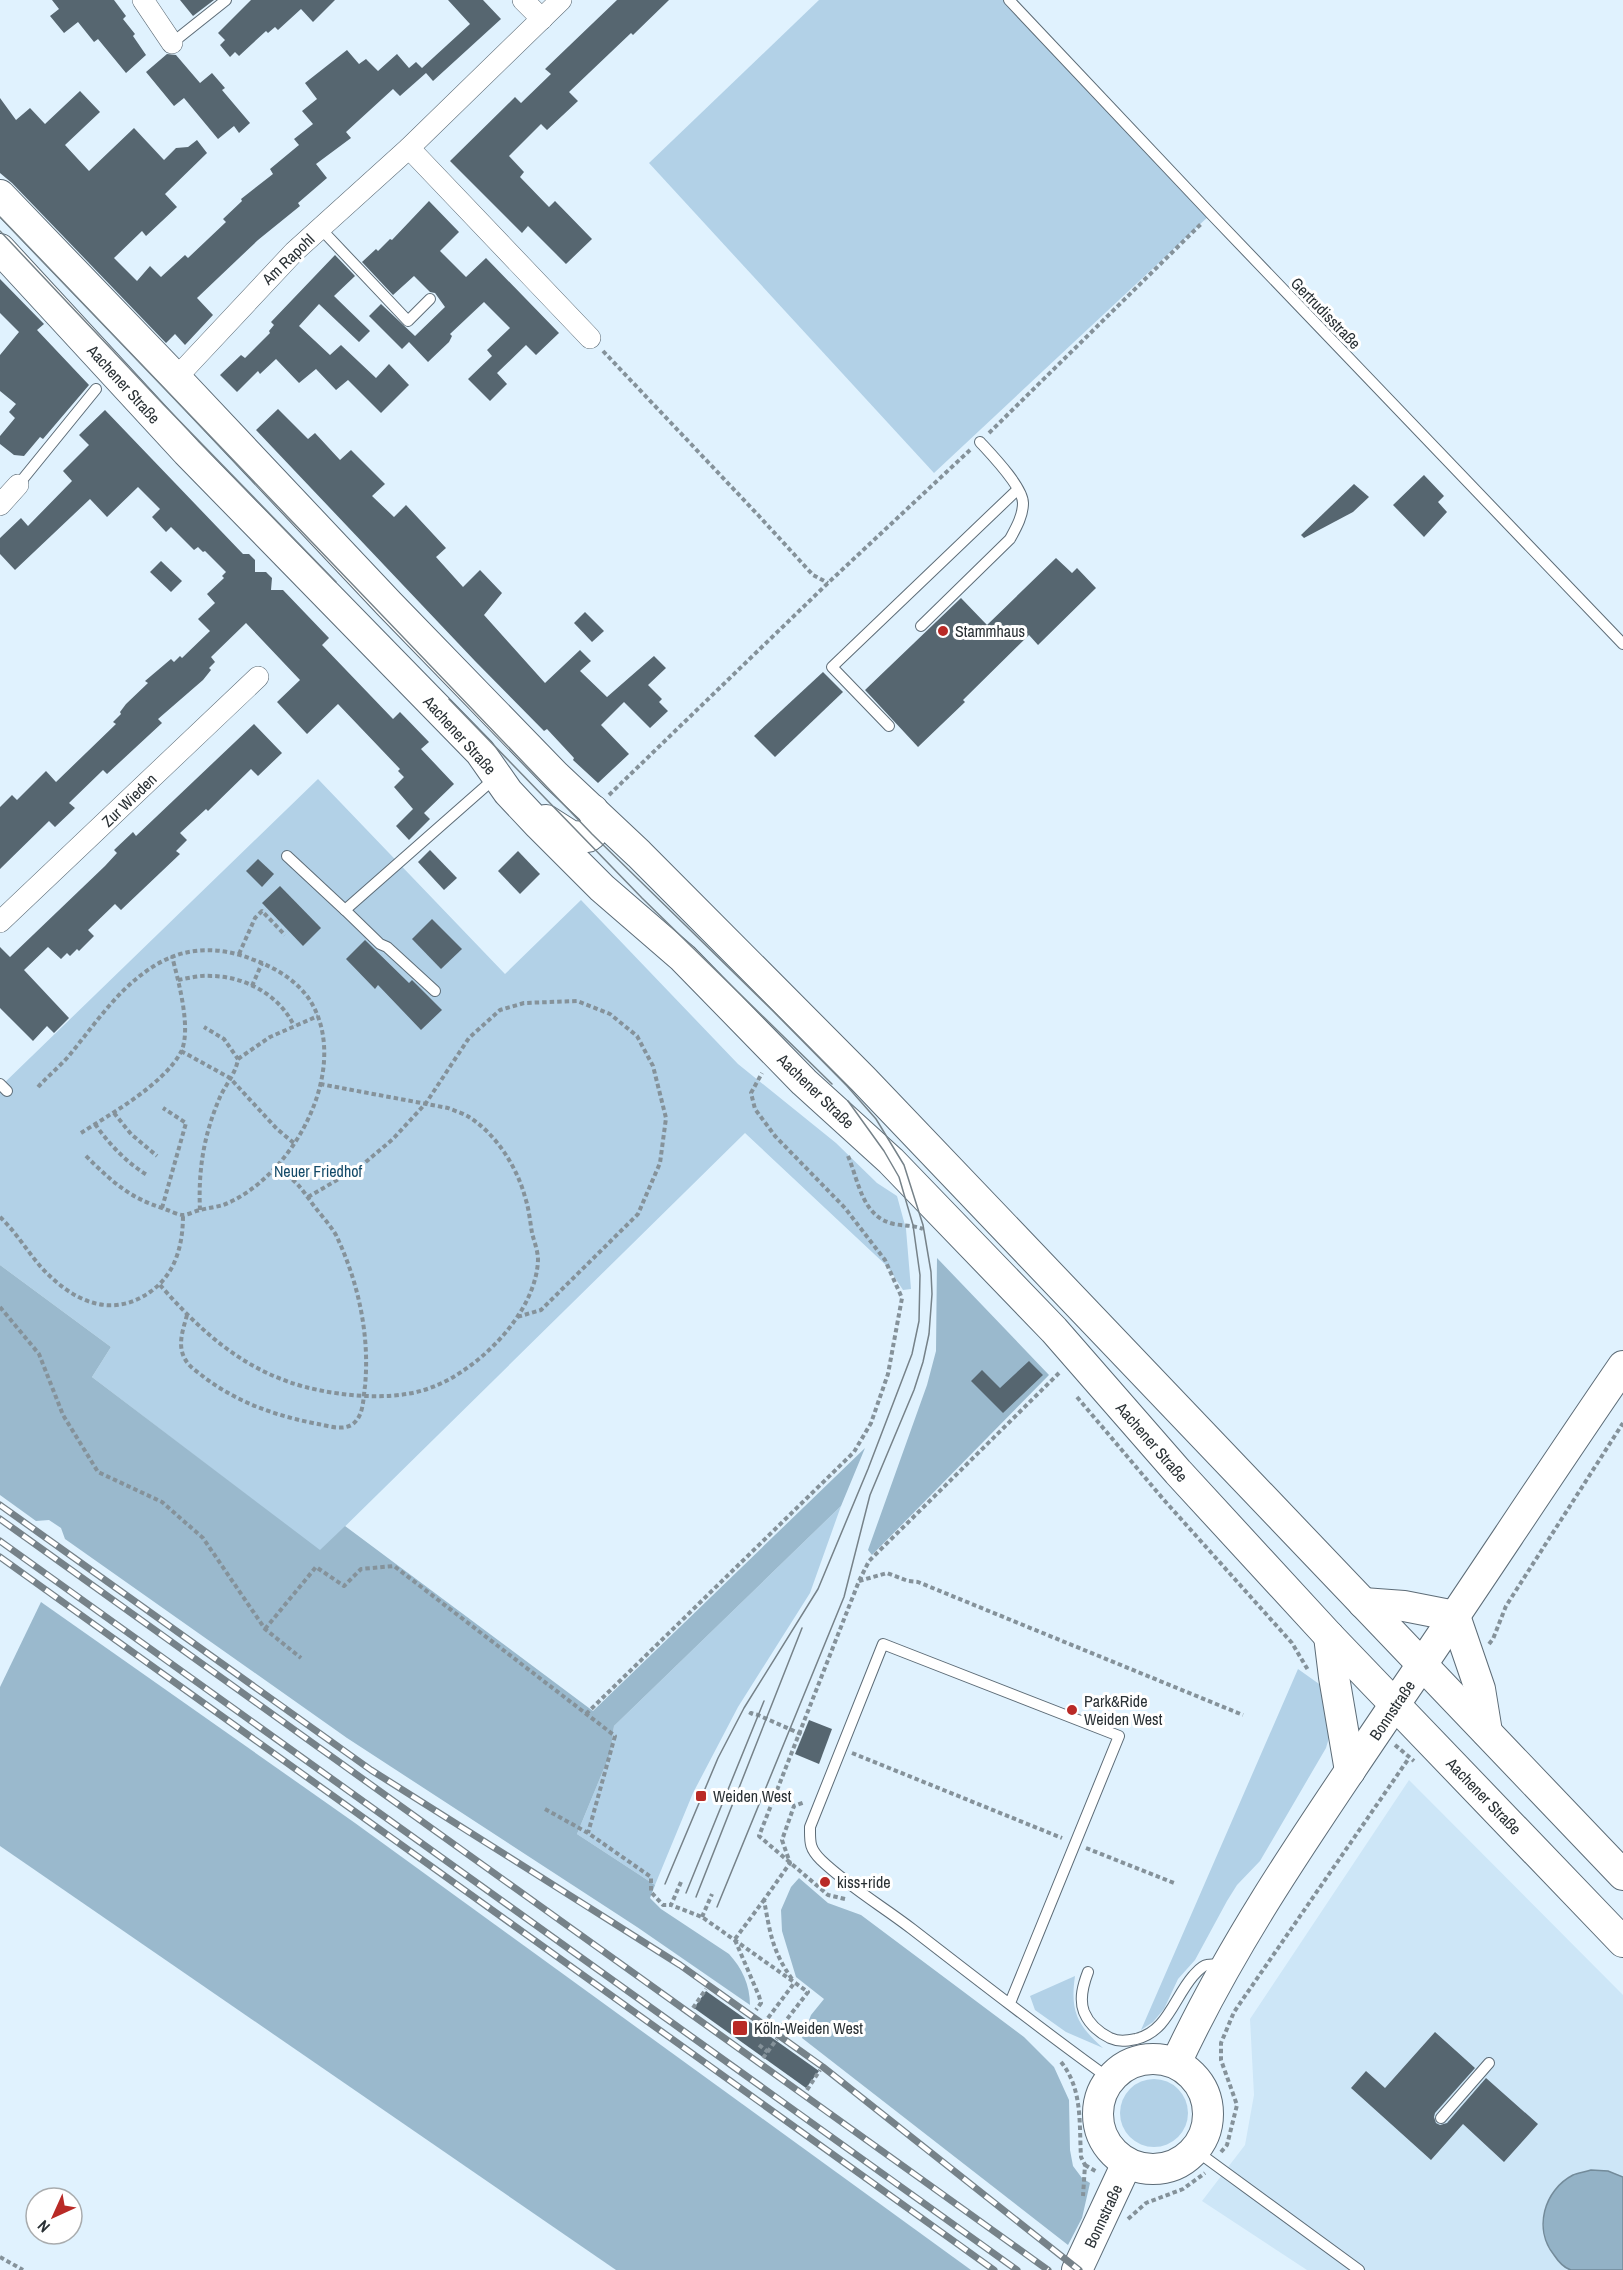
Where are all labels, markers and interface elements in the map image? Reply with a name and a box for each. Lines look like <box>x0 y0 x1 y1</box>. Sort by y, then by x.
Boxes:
street label: Am Rapohl <box>256 228 319 290</box>
street label: Gertrudisstraße <box>1286 272 1366 354</box>
street label: Aachener Straße <box>82 339 165 428</box>
place label: Stammhaus <box>955 620 1025 642</box>
marker: Stammhaus <box>936 624 950 638</box>
street label: Aachener Straße <box>418 690 501 779</box>
street label: Zur Wieden <box>97 768 161 832</box>
street label: Aachener Straße <box>772 1048 859 1133</box>
park label: Neuer Friedhof <box>274 1160 362 1182</box>
street label: Aachener Straße <box>1111 1397 1193 1487</box>
street label: Bonnstraße <box>1364 1676 1420 1744</box>
place label: Park&Ride Weiden West <box>1084 1690 1163 1730</box>
marker: Park&Ride Weiden West <box>1065 1703 1079 1717</box>
street label: Aachener Straße <box>1441 1752 1526 1839</box>
place label: Weiden West <box>713 1785 792 1807</box>
marker: Weiden West <box>694 1789 708 1803</box>
place label: kiss+ride <box>837 1871 891 1893</box>
marker: kiss+ride <box>818 1875 832 1889</box>
place label: Köln-Weiden West <box>754 2017 863 2039</box>
marker: Köln-Weiden West <box>731 2019 749 2037</box>
street label: Bonnstraße <box>1079 2181 1127 2251</box>
north arrow <box>24 2186 84 2246</box>
text: N <box>32 2215 55 2238</box>

